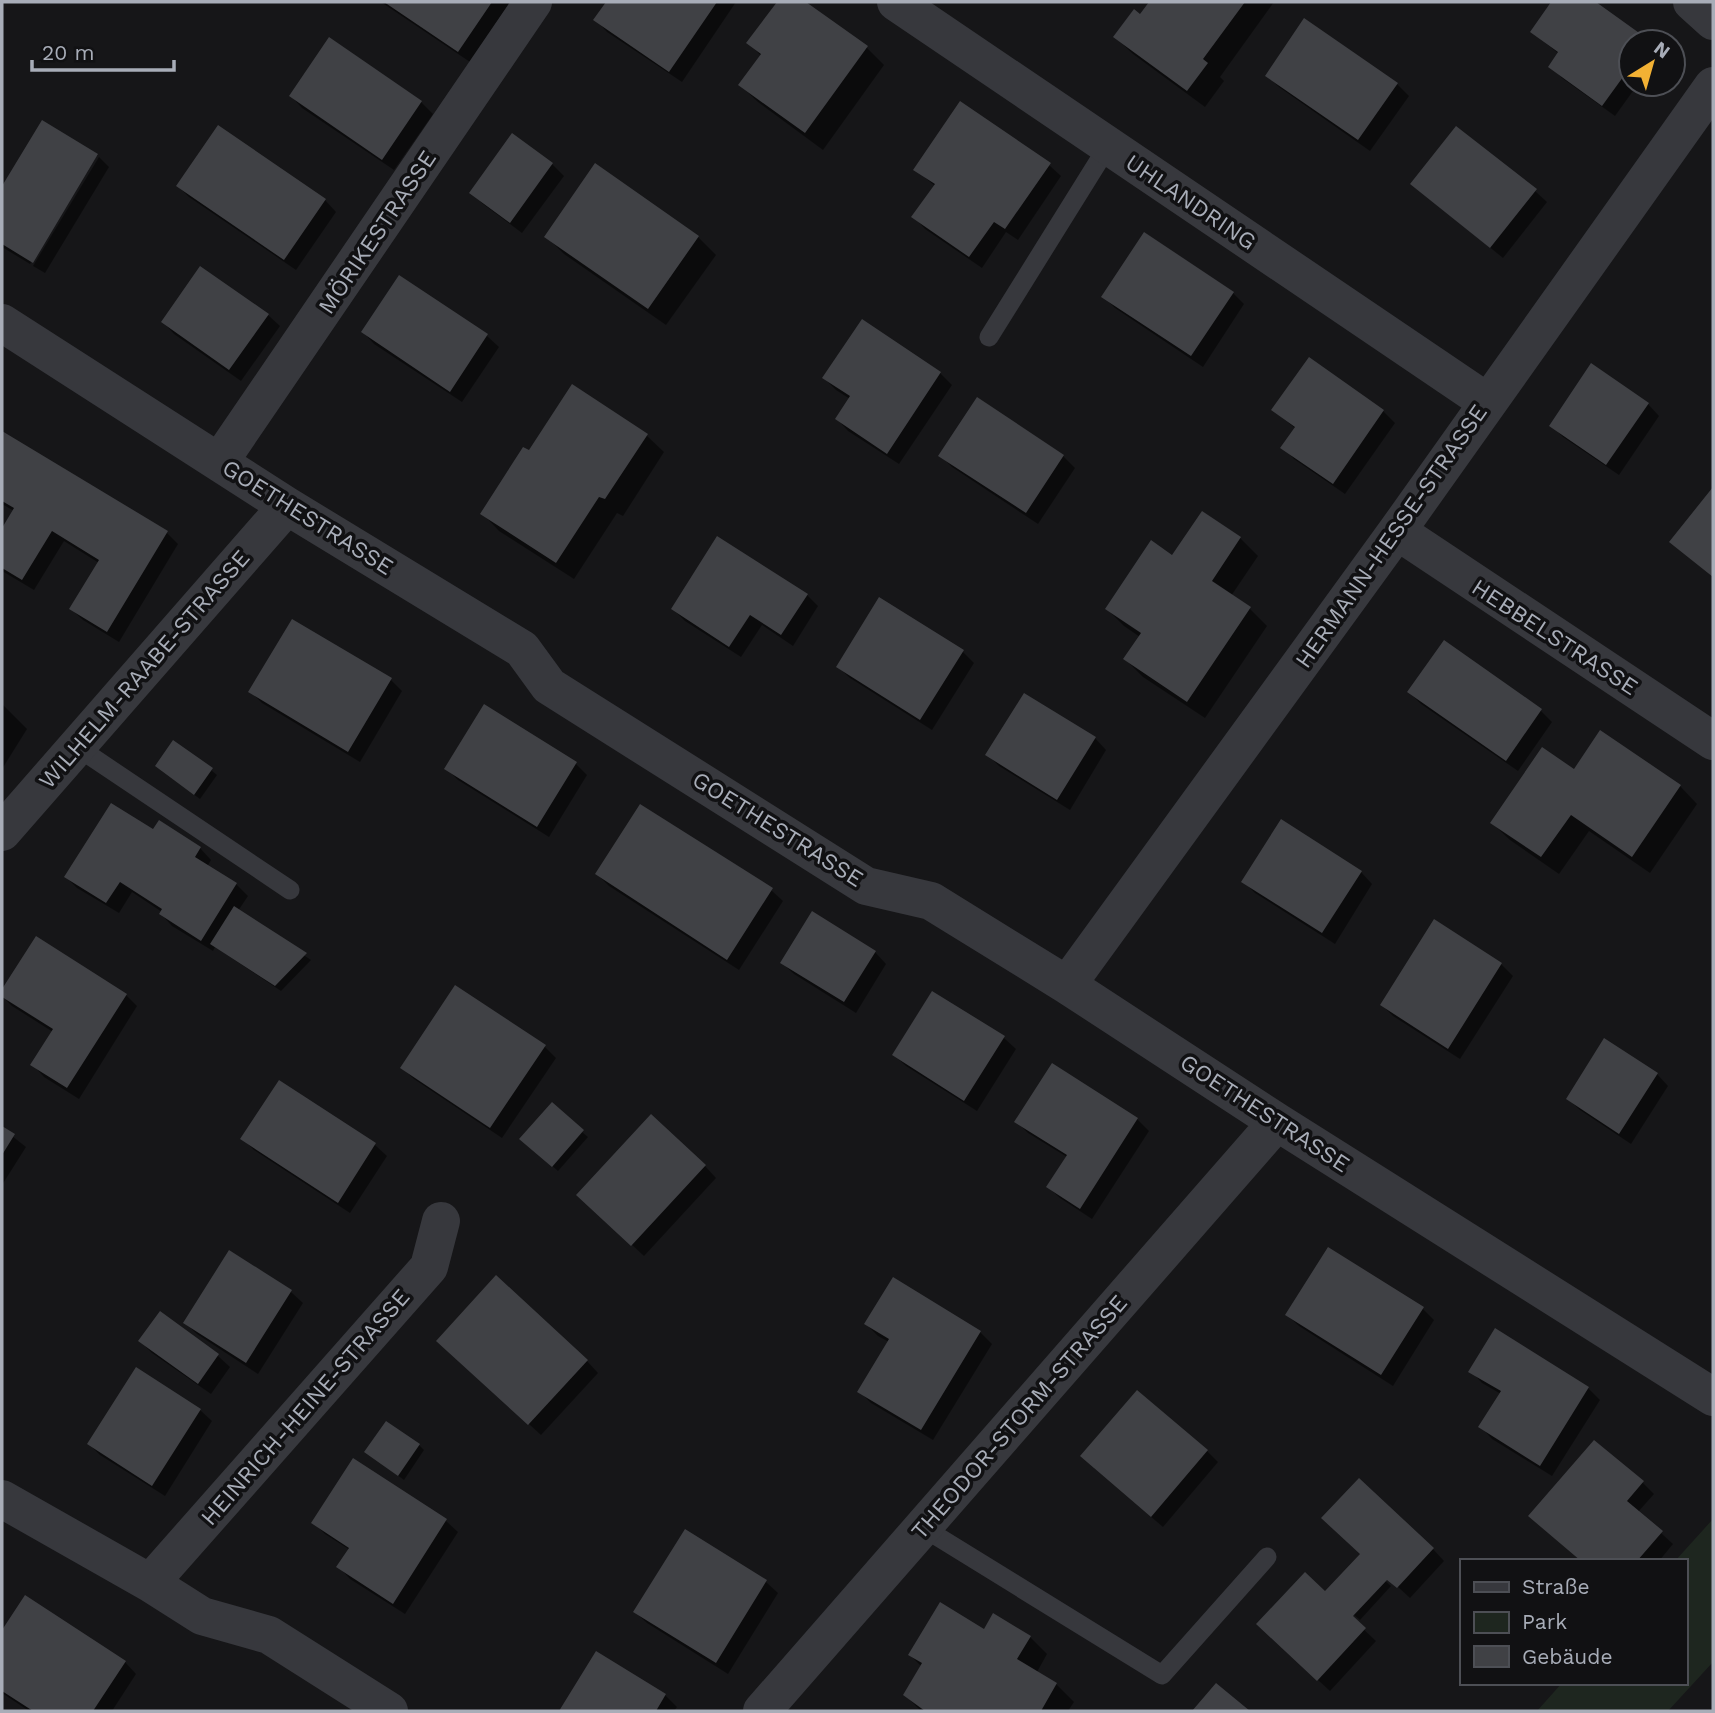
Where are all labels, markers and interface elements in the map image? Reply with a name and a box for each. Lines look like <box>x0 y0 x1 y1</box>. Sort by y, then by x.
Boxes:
scale bar <box>32 28 173 72</box>
north arrow <box>1617 28 1687 98</box>
text: N <box>1649 36 1674 63</box>
text: 20 m <box>42 40 94 65</box>
street label: MÖRIKESTRASSE <box>313 146 442 319</box>
street label: UHLANDRING <box>1120 149 1261 256</box>
street label: HERMANN-HESSE-STRASSE <box>1290 399 1493 673</box>
street label: GOETHESTRASSE <box>217 454 398 581</box>
street label: WILHELM-RAABE-STRASSE <box>33 545 255 794</box>
street label: HEBBELSTRASSE <box>1467 574 1643 701</box>
street label: GOETHESTRASSE <box>687 766 868 893</box>
street label: GOETHESTRASSE <box>1175 1049 1354 1178</box>
street label: HEINRICH-HEINE-STRASSE <box>195 1284 415 1531</box>
street label: THEODOR-STORM-STRASSE <box>906 1290 1133 1545</box>
legend <box>1460 1559 1687 1685</box>
text: Straße <box>1522 1574 1590 1599</box>
text: Park <box>1522 1609 1567 1634</box>
text: Gebäude <box>1522 1644 1613 1669</box>

